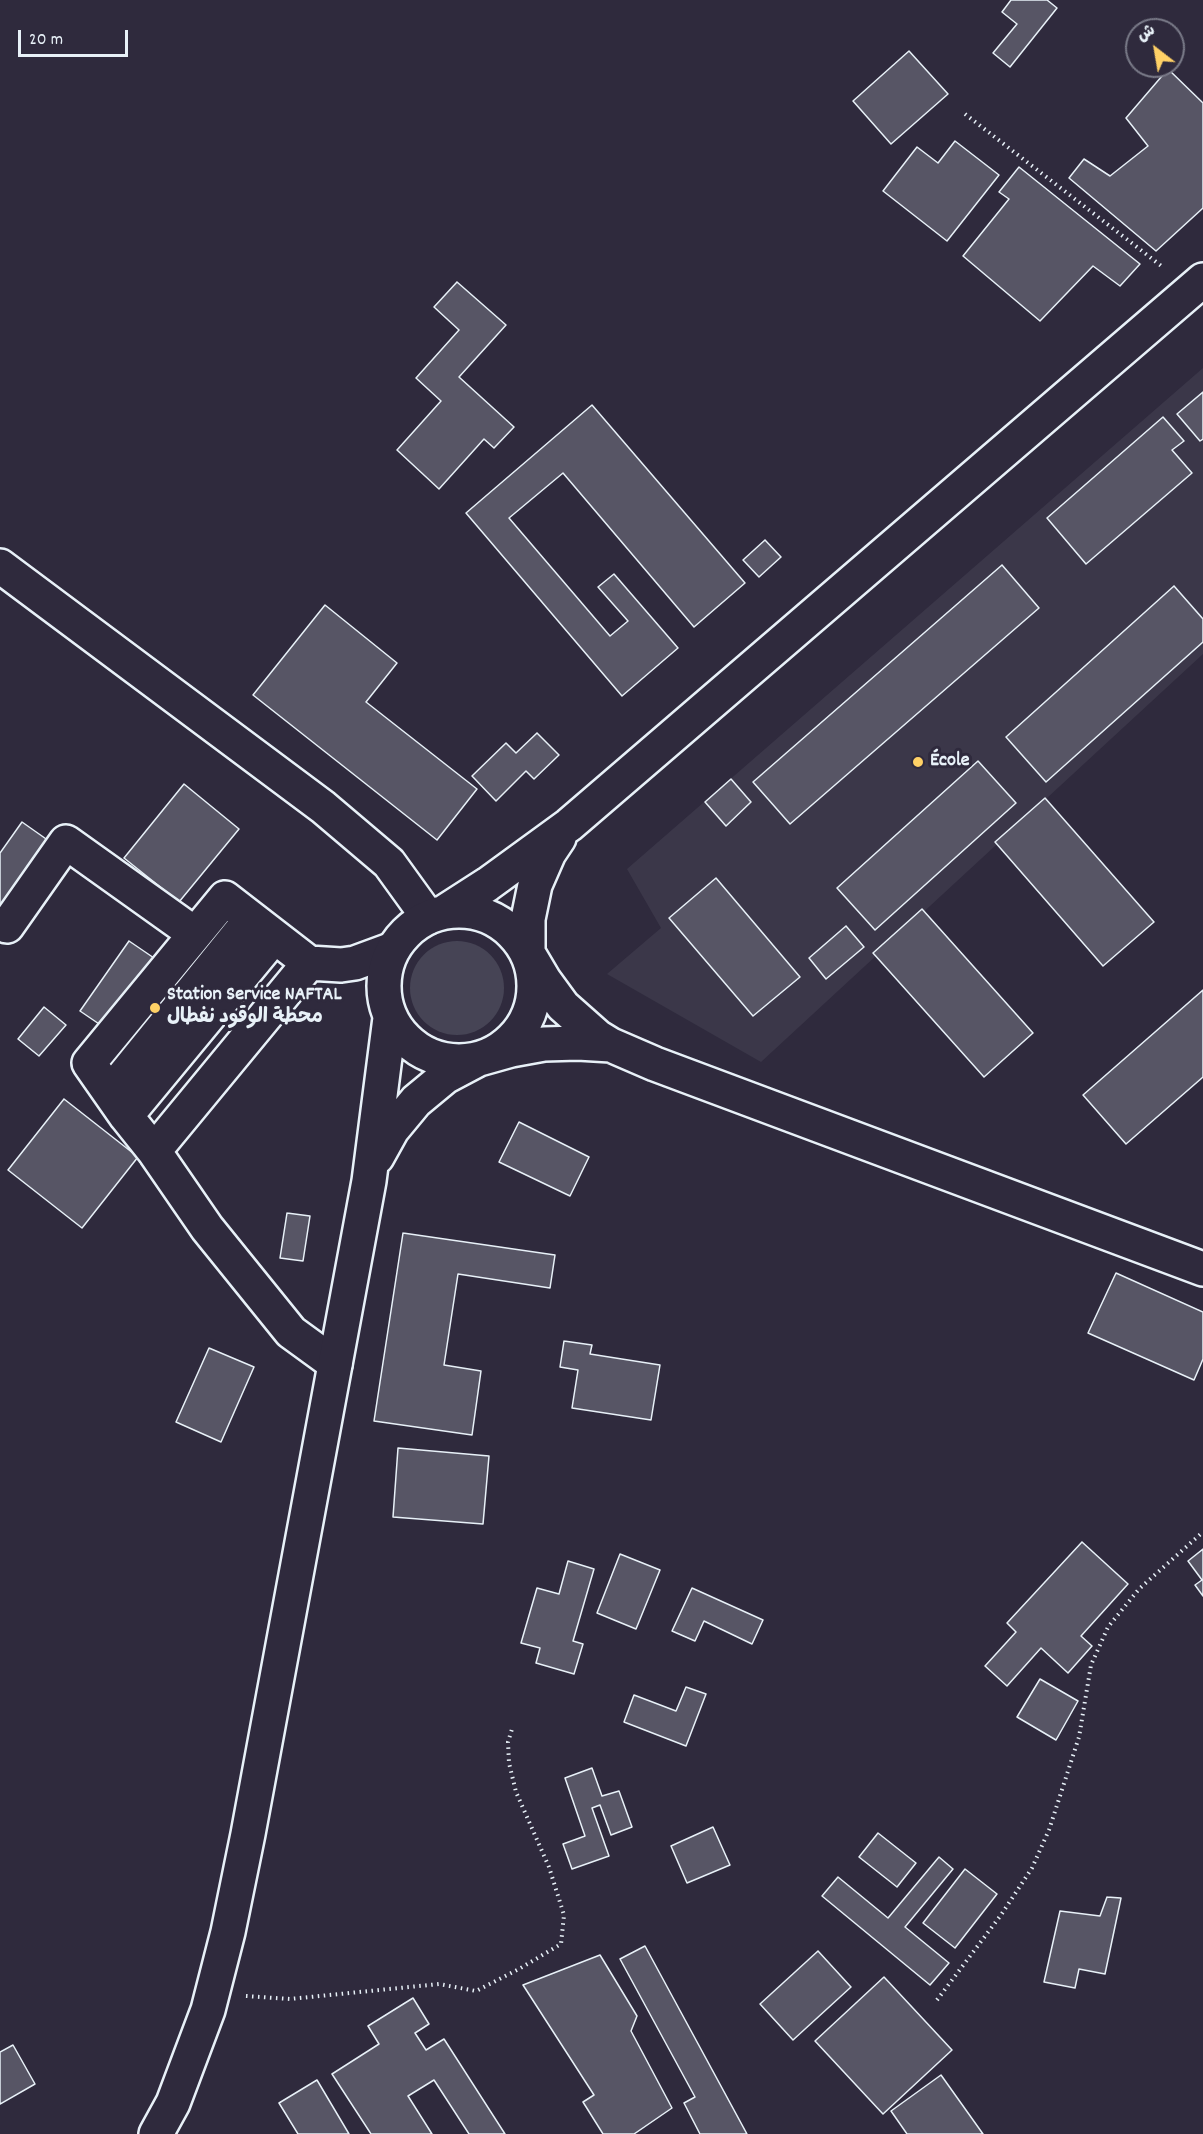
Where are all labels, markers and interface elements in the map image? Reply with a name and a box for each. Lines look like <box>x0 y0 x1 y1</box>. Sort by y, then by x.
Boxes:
scale bar <box>21 18 130 56</box>
north arrow <box>1125 18 1185 78</box>
text: ش <box>1133 19 1160 48</box>
text: 20 m <box>29 28 63 53</box>
place label: École <box>930 750 970 774</box>
marker: École <box>911 755 925 769</box>
place label: Station Service NAFTAL محطة الوقود نفطال <box>167 984 342 1031</box>
marker: Station Service NAFTAL محطة الوقود نفطال <box>148 1001 162 1015</box>

